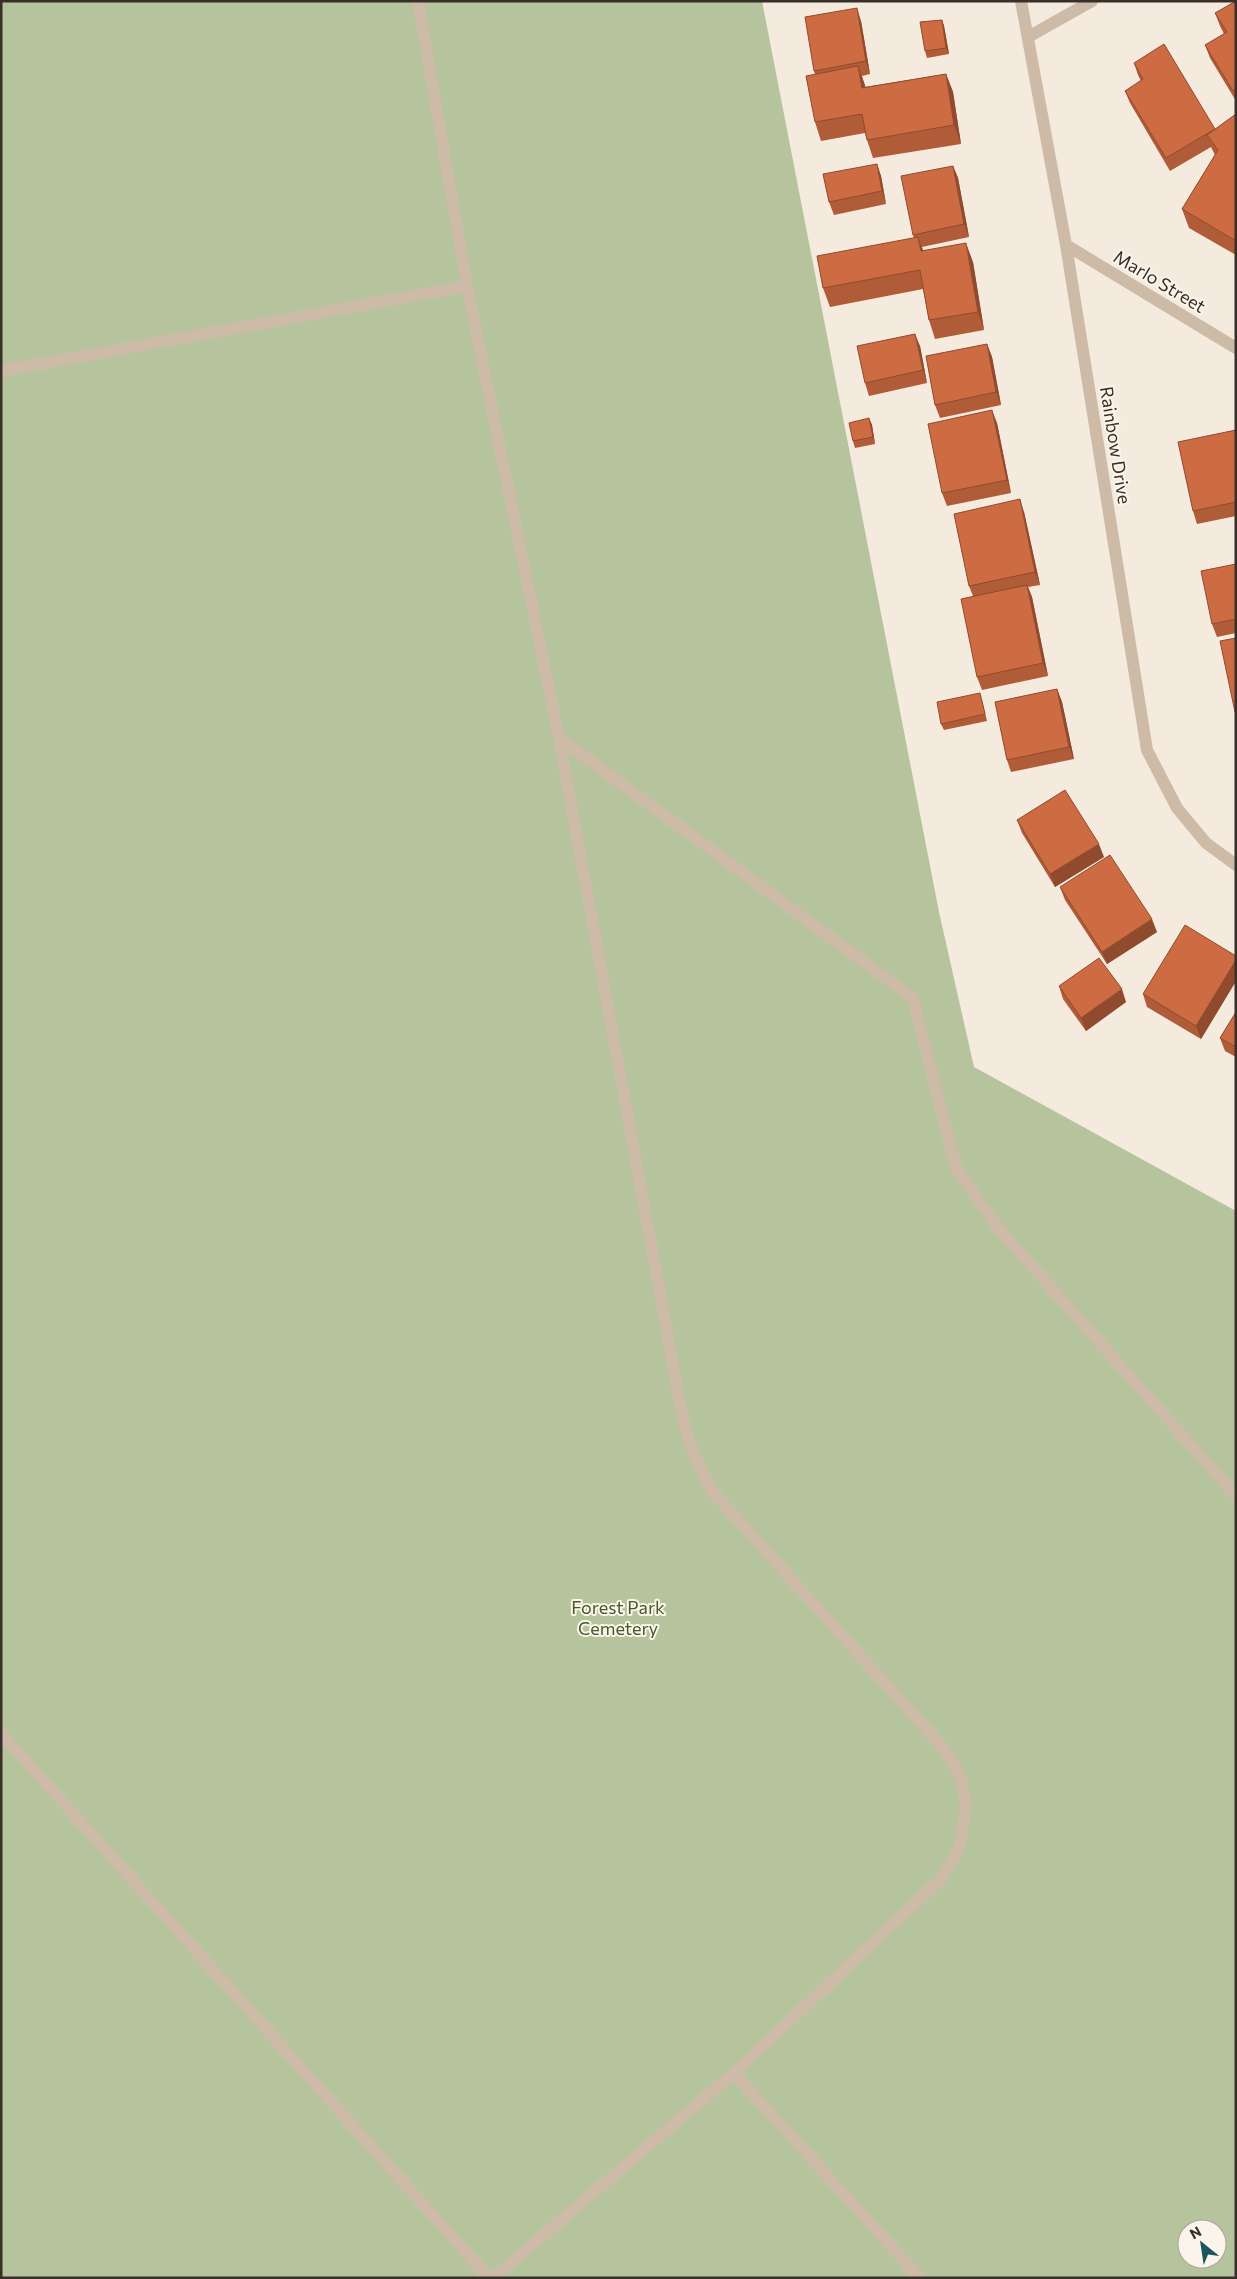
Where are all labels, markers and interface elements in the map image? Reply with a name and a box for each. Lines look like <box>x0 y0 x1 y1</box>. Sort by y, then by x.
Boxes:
street label: Marlo Street <box>1110 245 1210 317</box>
street label: Rainbow Drive <box>1096 385 1136 505</box>
park label: Forest Park Cemetery <box>571 1596 665 1639</box>
north arrow <box>1177 2219 1227 2269</box>
text: N <box>1186 2222 1204 2242</box>

